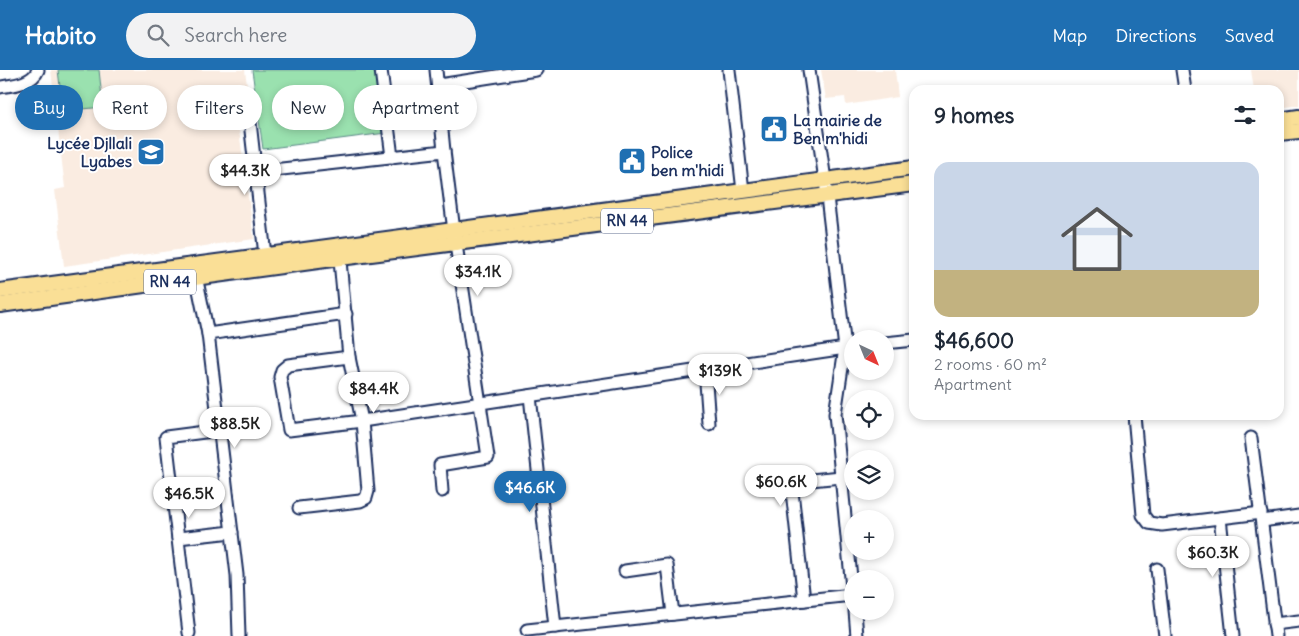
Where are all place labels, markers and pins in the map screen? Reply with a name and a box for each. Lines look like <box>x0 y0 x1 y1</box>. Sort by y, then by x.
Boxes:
place label: La mairie de Ben m'hidi <box>793 110 882 148</box>
public building icon: La mairie de Ben m'hidi <box>759 114 789 144</box>
place label: Lycée Djllali Lyabes <box>47 133 132 172</box>
school or university icon: Lycée Djllali Lyabes <box>136 137 166 167</box>
place label: Police ben m'hidi <box>651 142 724 180</box>
public building icon: Police ben m'hidi <box>617 146 647 176</box>
pin: $44.3K <box>204 154 286 196</box>
pin: $34.1K <box>437 254 519 297</box>
pin: $139K <box>685 354 755 396</box>
pin: $84.4K <box>333 372 415 414</box>
pin: $88.5K <box>194 406 276 449</box>
pin: $60.6K <box>740 464 822 507</box>
pin: $46.6K <box>489 470 571 513</box>
pin: $46.5K <box>148 476 230 519</box>
pin: $60.3K <box>1172 536 1254 578</box>

